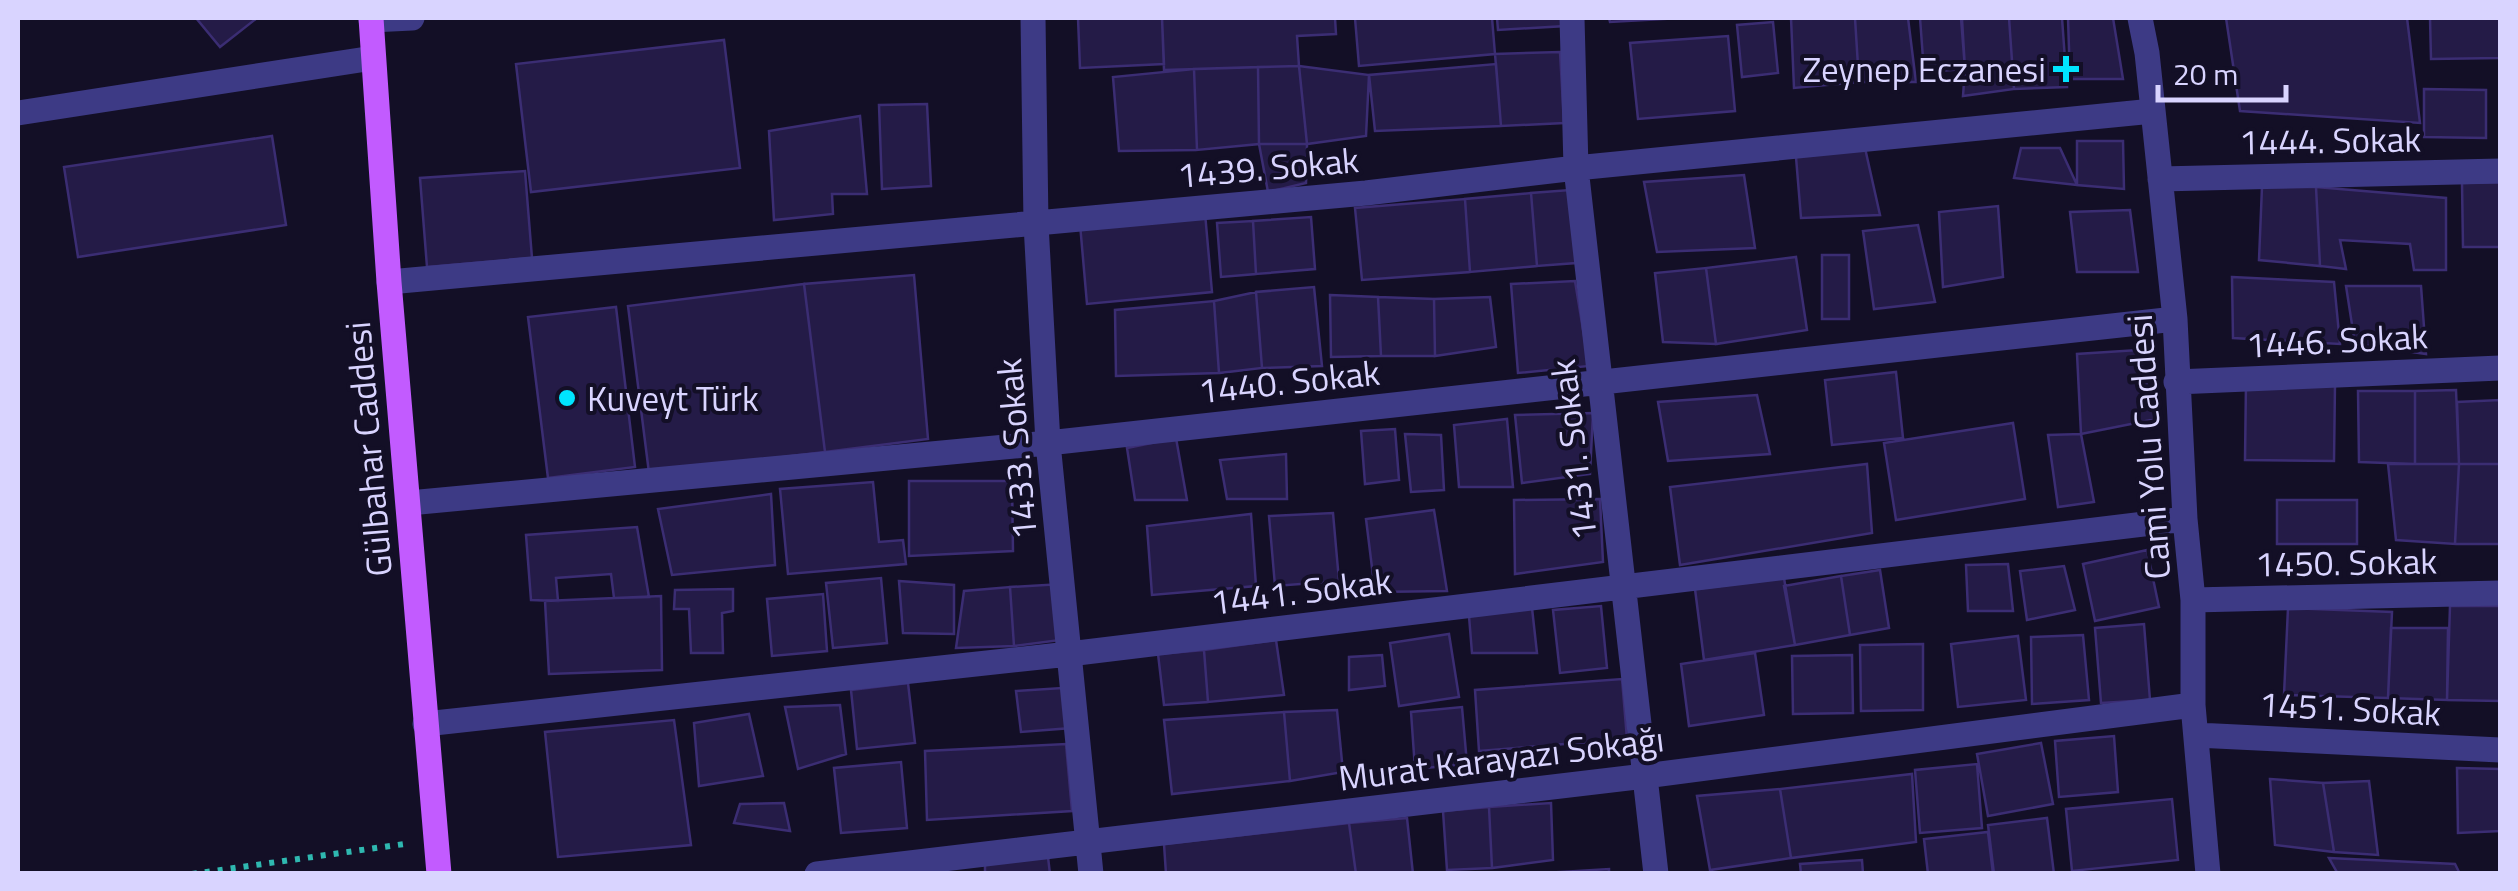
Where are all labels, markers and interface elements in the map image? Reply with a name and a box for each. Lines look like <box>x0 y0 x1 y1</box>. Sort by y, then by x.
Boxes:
scale bar <box>2158 40 2286 102</box>
place label: Zeynep Eczanesi <box>1803 42 2046 96</box>
text: 20 m <box>2173 51 2238 97</box>
marker: Zeynep Eczanesi <box>2055 58 2077 80</box>
street label: 1444. Sokak <box>2239 111 2422 169</box>
street label: 1439. Sokak <box>1175 132 1361 202</box>
street label: 1446. Sokak <box>2245 308 2430 372</box>
street label: Cami Yolu Caddesi <box>2112 313 2184 581</box>
street label: Gülbahar Caddesi <box>330 319 406 579</box>
street label: 1440. Sokak <box>1196 345 1383 417</box>
street label: 1433. Sokak <box>981 356 1051 542</box>
street label: 1431. Sokak <box>1535 356 1611 544</box>
place label: Kuveyt Türk <box>587 371 759 425</box>
marker: Kuveyt Türk <box>556 387 578 409</box>
street label: 1450. Sokak <box>2255 533 2438 591</box>
street label: 1441. Sokak <box>1207 553 1395 629</box>
street label: 1451. Sokak <box>2258 676 2443 740</box>
street label: Murat Karayazı Sokağı <box>1335 711 1667 805</box>

